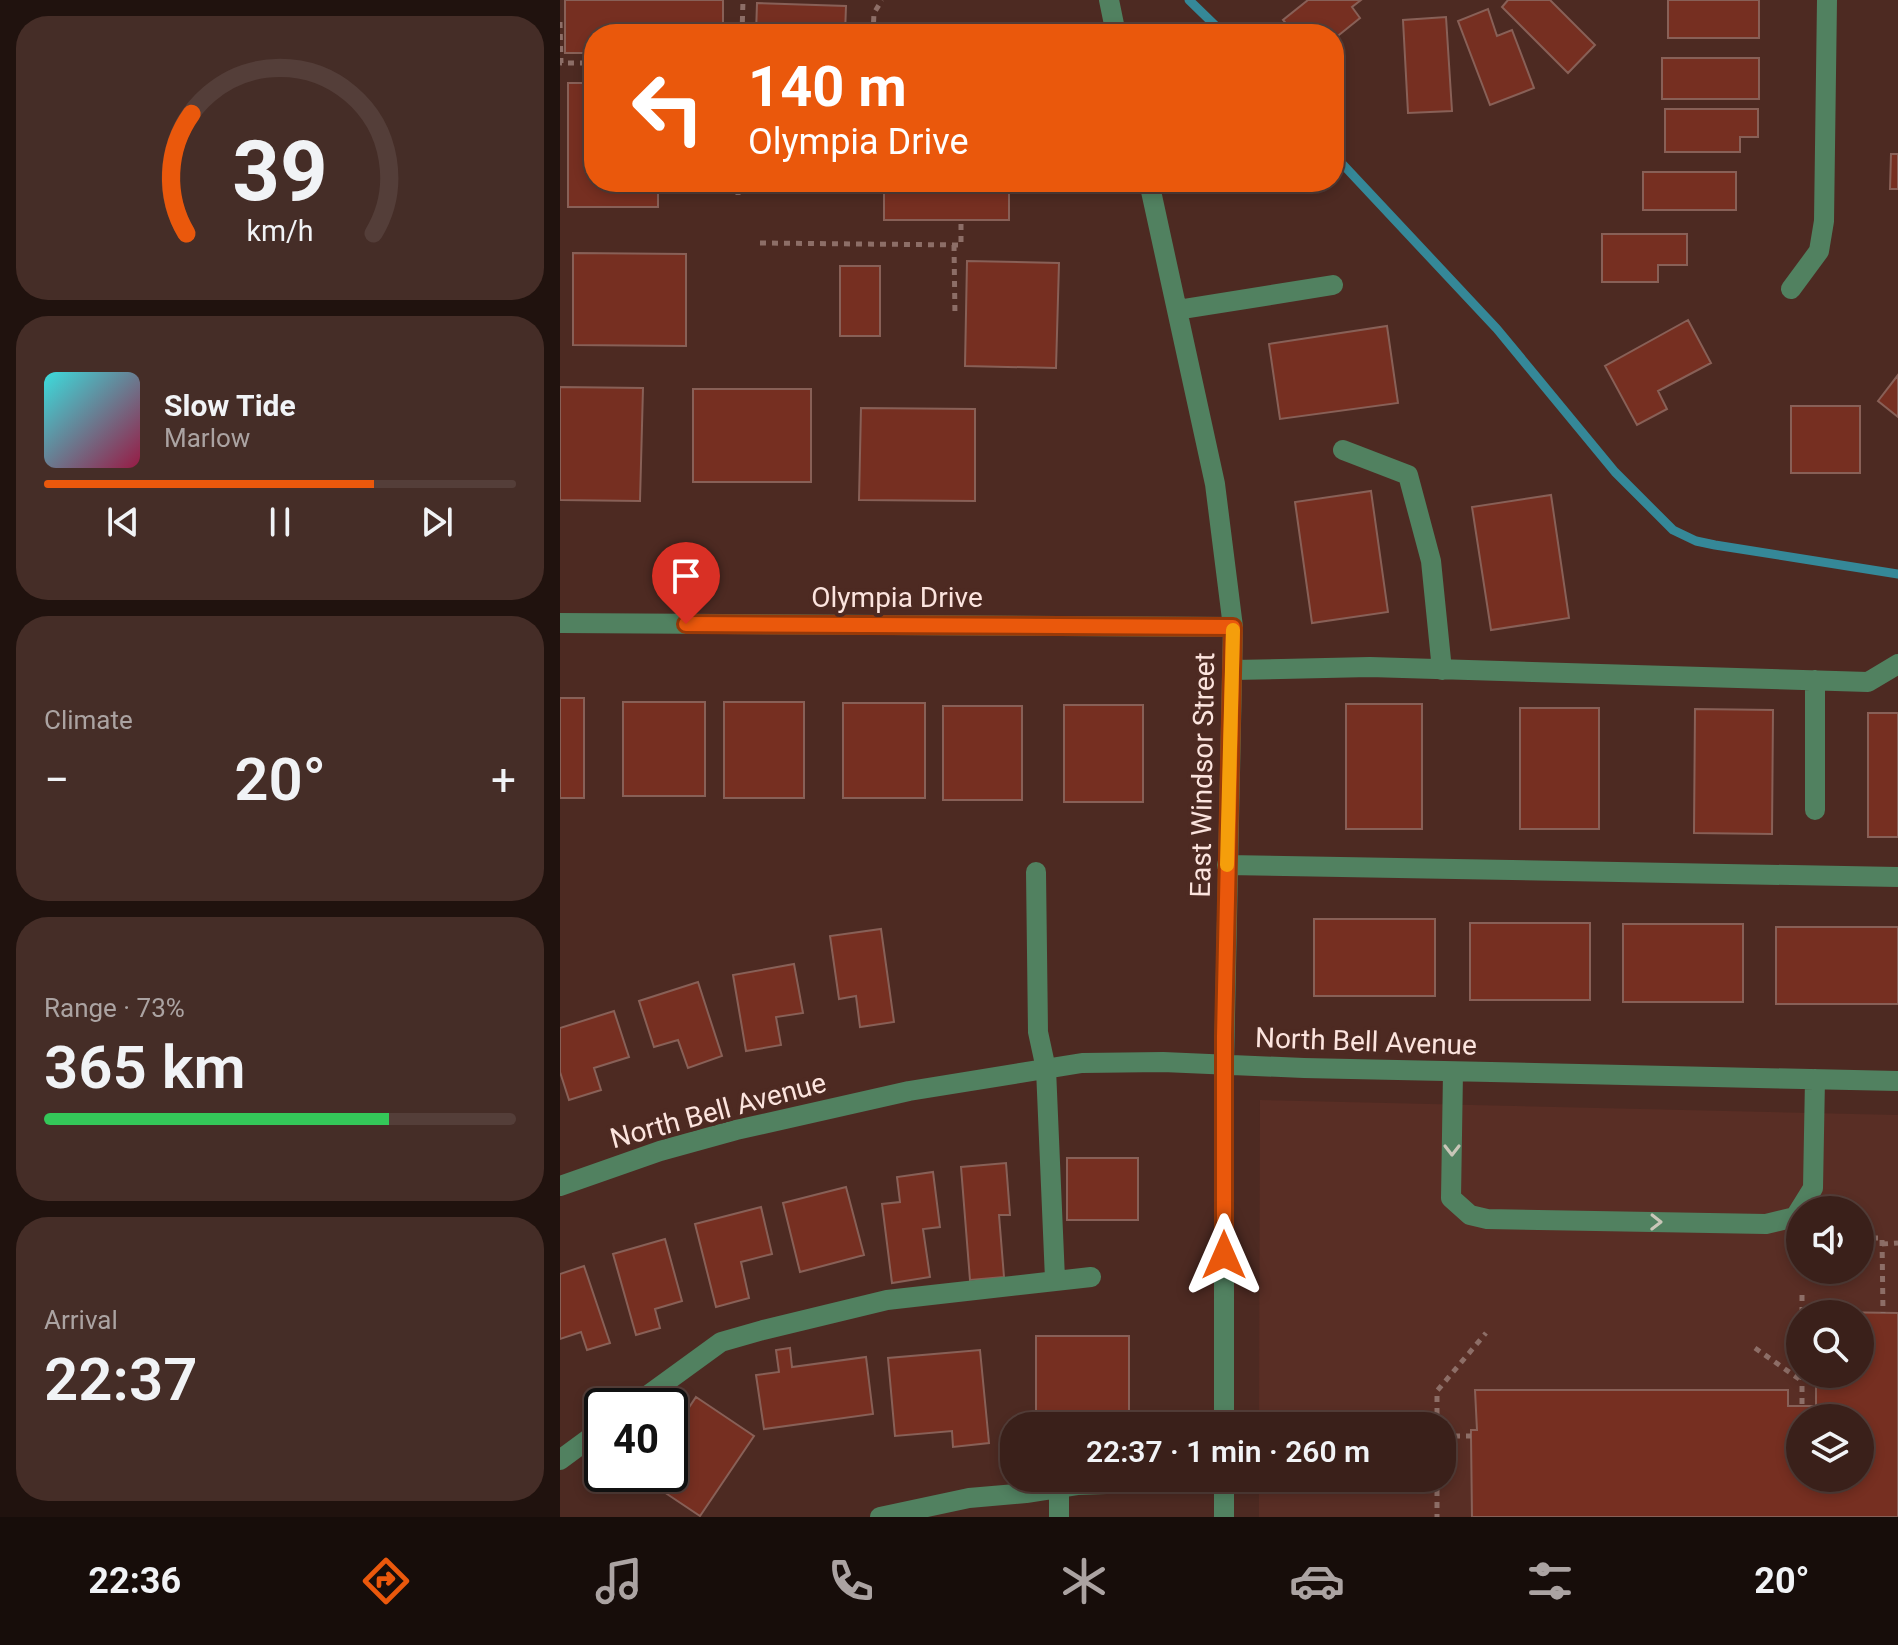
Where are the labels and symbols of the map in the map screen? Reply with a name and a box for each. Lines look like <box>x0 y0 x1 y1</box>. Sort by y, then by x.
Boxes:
pin <box>652 542 720 624</box>
street label: Olympia Drive <box>811 581 983 614</box>
street label: East Windsor Street <box>1184 652 1221 898</box>
street label: North Bell Avenue <box>1254 1021 1478 1062</box>
street label: North Bell Avenue <box>607 1066 830 1155</box>
one-way arrow <box>1443 1144 1461 1157</box>
position arrow <box>1182 1213 1266 1297</box>
one-way arrow <box>1650 1214 1663 1231</box>
speed limit sign: 40 <box>584 1388 688 1492</box>

